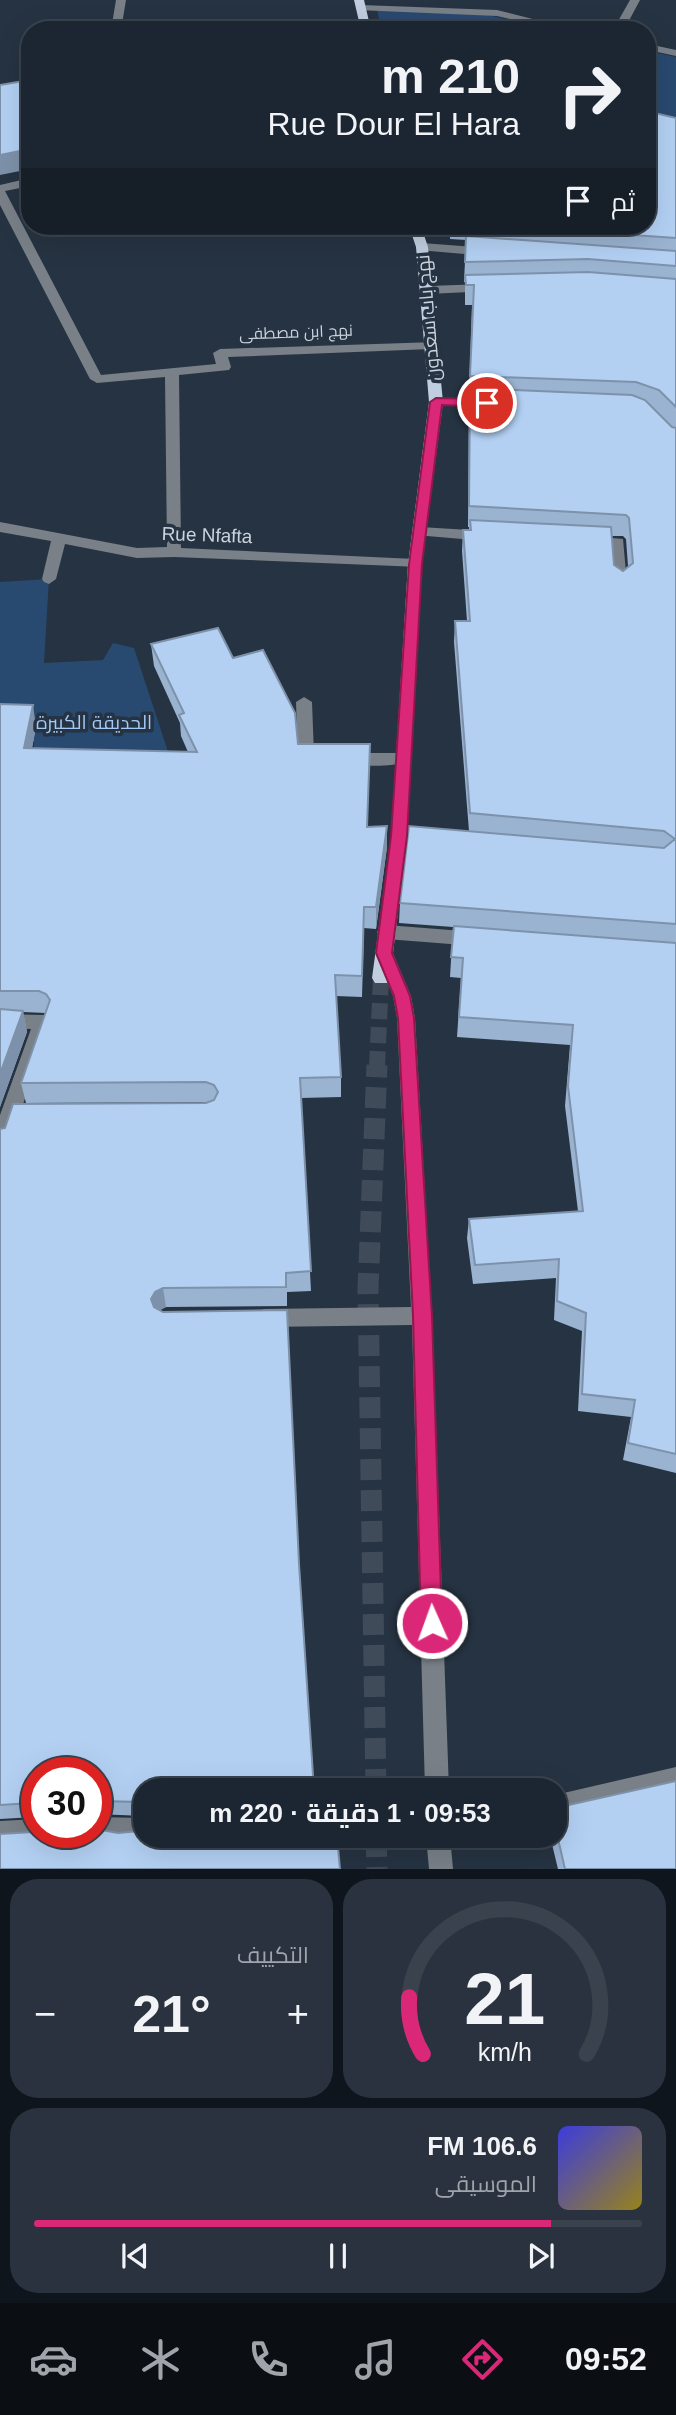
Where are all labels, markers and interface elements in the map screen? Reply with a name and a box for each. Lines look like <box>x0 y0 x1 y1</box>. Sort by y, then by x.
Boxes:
text: 210 m <box>381 49 520 103</box>
icon: right <box>544 49 635 140</box>
text: Rue Dour El Hara <box>267 106 520 142</box>
icon: arrive <box>559 182 597 220</box>
text: ثم <box>611 187 635 217</box>
street label: نهج باب سعدون <box>412 254 447 382</box>
street label: نهج ابن مصطفى <box>239 322 353 345</box>
pin <box>457 373 517 433</box>
icon: arrive <box>468 384 506 422</box>
street label: Rue Nfafta <box>161 523 253 547</box>
park label: الحديقة الكبيرة <box>36 712 152 734</box>
position arrow <box>395 1586 469 1660</box>
speed limit sign: 30 <box>21 1757 112 1848</box>
text: 09:53 · 1 دقيقة · 220 m <box>209 1798 491 1828</box>
text: التكييف <box>237 1942 309 1968</box>
text: 21 <box>464 1959 545 2040</box>
text: 21° <box>132 1985 211 2043</box>
text: − <box>34 1993 56 2035</box>
text: + <box>287 1993 309 2035</box>
text: km/h <box>477 2038 532 2066</box>
text: 106.6 FM <box>427 2131 537 2161</box>
text: الموسيقى <box>435 2171 537 2197</box>
icon: previous <box>116 2237 154 2275</box>
icon: pause <box>319 2237 357 2275</box>
icon: next <box>522 2237 560 2275</box>
icon: car <box>29 2335 78 2384</box>
icon: climate <box>136 2335 185 2384</box>
icon: phone <box>244 2335 293 2384</box>
icon: music <box>351 2335 400 2384</box>
icon: directions <box>458 2335 507 2384</box>
text: 09:52 <box>565 2341 647 2377</box>

